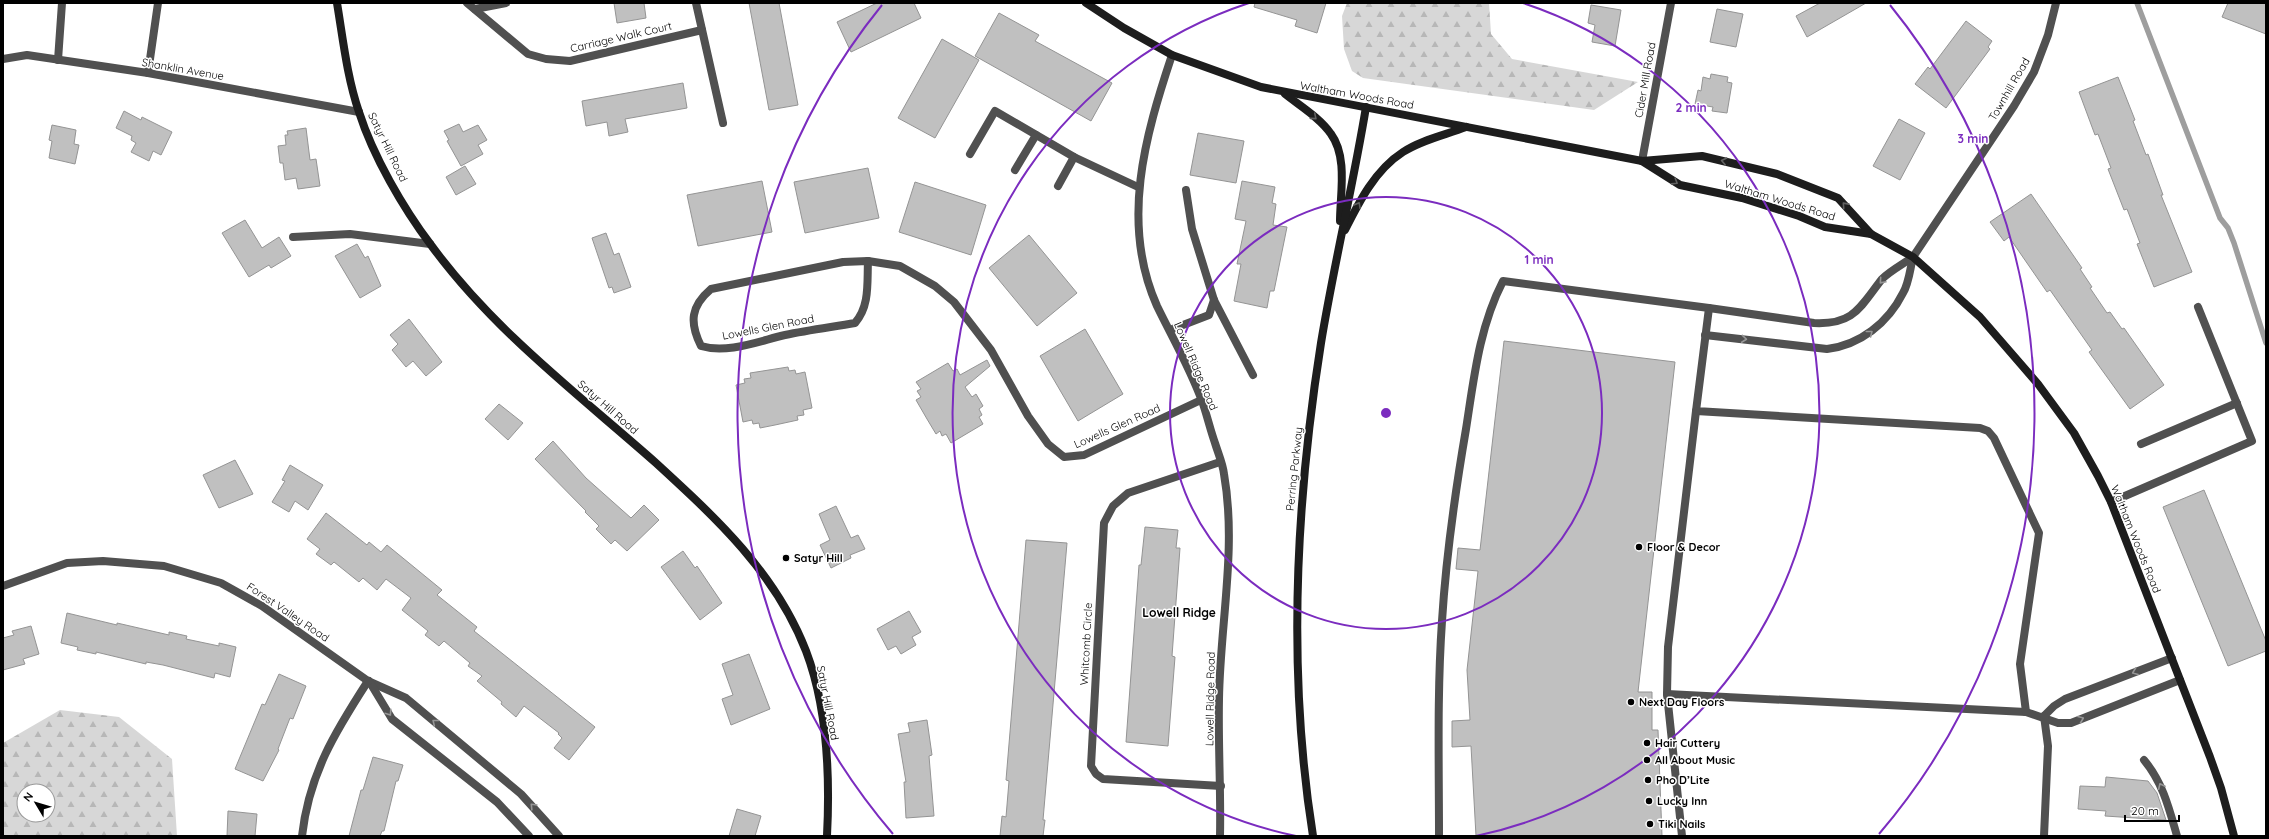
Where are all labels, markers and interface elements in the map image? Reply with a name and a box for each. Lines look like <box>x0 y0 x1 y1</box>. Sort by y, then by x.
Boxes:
street label: Carriage Walk Court <box>569 18 673 56</box>
street label: Cider Mill Road <box>1631 41 1659 119</box>
street label: Shanklin Avenue <box>141 55 225 83</box>
street label: Townhill Road <box>1985 55 2033 123</box>
street label: Waltham Woods Road <box>1299 78 1415 112</box>
text: 2 min <box>1675 100 1707 115</box>
street label: Satyr Hill Road <box>365 110 411 184</box>
one-way arrow <box>1310 113 1317 120</box>
text: 3 min <box>1958 131 1988 146</box>
one-way arrow <box>1721 158 1727 166</box>
street label: Waltham Woods Road <box>1723 176 1837 224</box>
one-way arrow <box>1671 177 1678 185</box>
one-way arrow <box>1353 202 1360 210</box>
one-way arrow <box>1842 202 1850 210</box>
text: 1 min <box>1524 252 1554 267</box>
one-way arrow <box>1879 276 1886 284</box>
street label: Lowells Glen Road <box>721 311 815 343</box>
street label: Lowell Ridge Road <box>1171 320 1221 412</box>
one-way arrow <box>1865 331 1872 338</box>
one-way arrow <box>1741 334 1747 343</box>
street label: Satyr Hill Road <box>575 377 641 437</box>
street label: Lowells Glen Road <box>1072 401 1162 451</box>
centre of rings <box>1379 406 1393 420</box>
street label: Perring Parkway <box>1283 426 1305 512</box>
street label: Waltham Woods Road <box>2108 483 2164 595</box>
place label: Floor & Decor <box>1647 540 1721 554</box>
marker: Floor & Decor <box>1634 542 1644 552</box>
place label: Satyr Hill <box>794 551 843 565</box>
marker: Satyr Hill <box>781 553 791 563</box>
street label: Forest Valley Road <box>244 579 332 645</box>
street label: Whitcomb Circle <box>1077 602 1095 686</box>
district label: Lowell Ridge <box>1142 605 1216 620</box>
street label: Lowell Ridge Road <box>1202 652 1218 746</box>
street label: Satyr Hill Road <box>814 665 842 741</box>
one-way arrow <box>2132 668 2139 676</box>
place label: Next Day Floors <box>1639 695 1724 709</box>
marker: Next Day Floors <box>1626 697 1636 707</box>
one-way arrow <box>384 709 391 716</box>
one-way arrow <box>2077 716 2084 724</box>
one-way arrow <box>432 719 439 726</box>
place label: Hair Cuttery <box>1655 736 1720 750</box>
marker: Hair Cuttery <box>1642 738 1652 748</box>
place label: All About Music <box>1655 753 1735 767</box>
marker: All About Music <box>1642 755 1652 765</box>
place label: Pho D’Lite <box>1656 773 1710 787</box>
marker: Pho D’Lite <box>1643 775 1653 785</box>
one-way arrow <box>2158 782 2166 790</box>
north arrow <box>16 783 56 823</box>
text: N <box>20 789 36 804</box>
place label: Lucky Inn <box>1657 794 1707 808</box>
marker: Lucky Inn <box>1644 796 1654 806</box>
scale bar <box>2125 797 2179 823</box>
text: 20 m <box>2131 803 2159 818</box>
one-way arrow <box>531 804 538 811</box>
place label: Tiki Nails <box>1658 817 1705 831</box>
marker: Tiki Nails <box>1645 819 1655 829</box>

